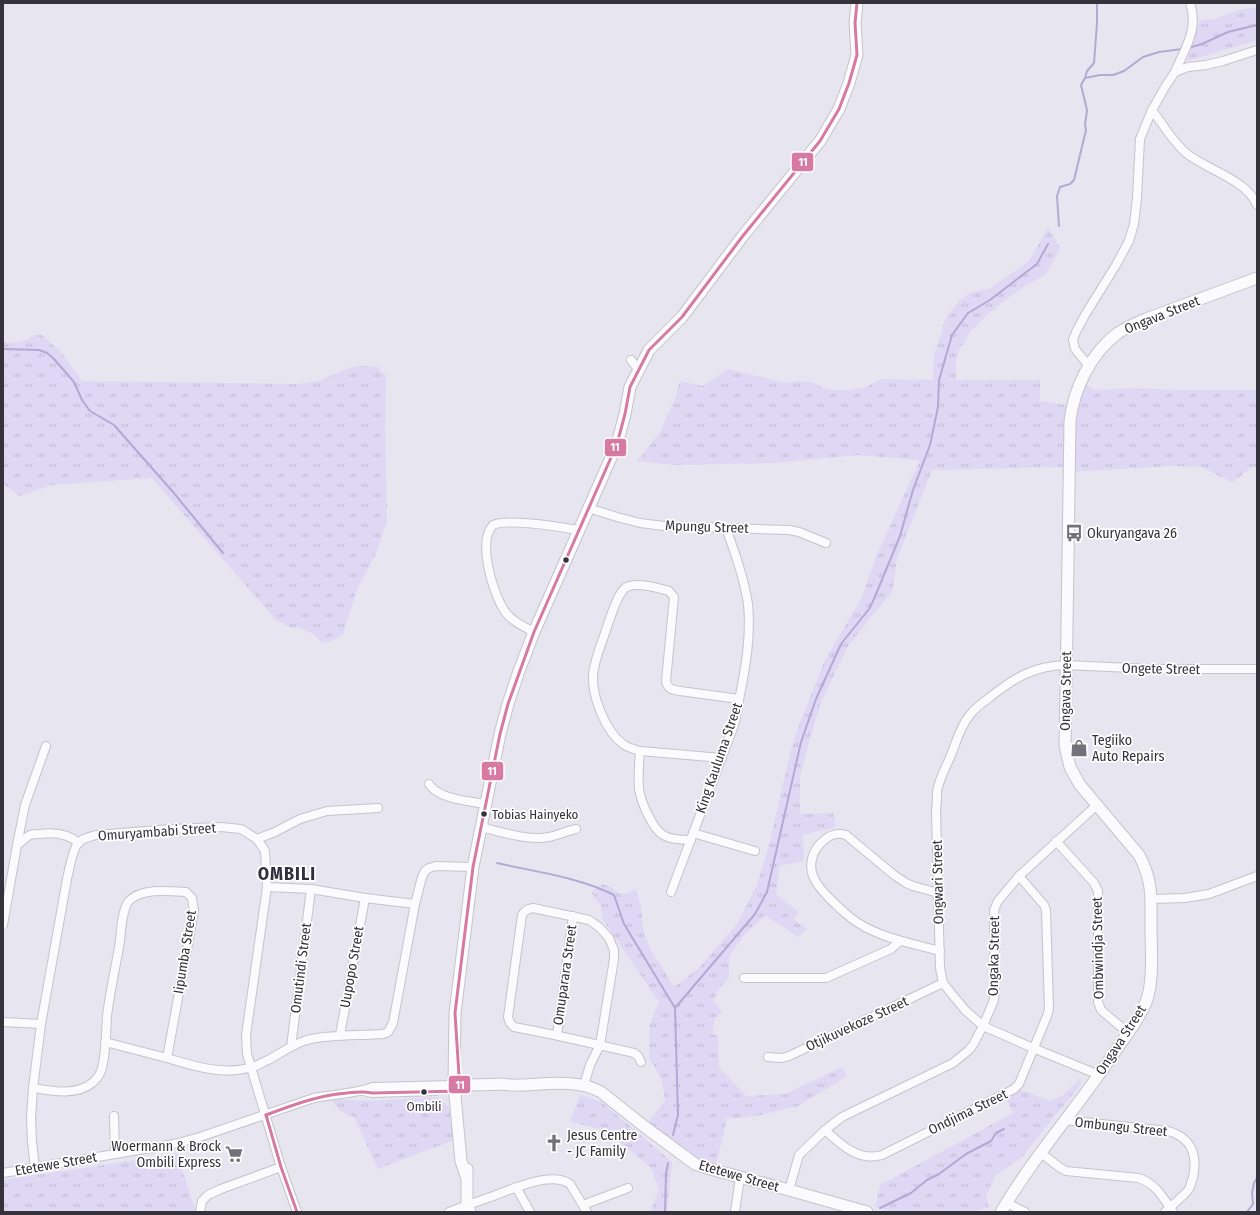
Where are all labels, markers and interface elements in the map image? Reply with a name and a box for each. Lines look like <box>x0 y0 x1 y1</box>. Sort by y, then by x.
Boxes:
line badge: 11 <box>791 152 814 172</box>
text: 11 <box>798 156 808 169</box>
street label: Ongava Street <box>1122 292 1203 338</box>
line badge: 11 <box>604 438 627 457</box>
text: 11 <box>610 441 620 454</box>
street label: Mpungu Street <box>665 517 749 537</box>
bus stop icon: Okuryangava 26 <box>1064 523 1084 543</box>
place label: Okuryangava 26 <box>1087 525 1177 542</box>
unlabelled marker <box>561 555 571 565</box>
street label: Ongava Street <box>1057 651 1075 731</box>
street label: Ongete Street <box>1122 660 1201 678</box>
street label: King Kauluma Street <box>692 700 746 816</box>
place label: Tegiiko Auto Repairs <box>1092 732 1164 765</box>
shop icon: Tegiiko Auto Repairs <box>1069 738 1089 758</box>
line badge: 11 <box>481 761 504 781</box>
text: 11 <box>487 765 497 778</box>
place label: Tobias Hainyeko <box>492 807 579 822</box>
marker: Tobias Hainyeko <box>479 809 489 819</box>
street label: Omuryambabi Street <box>97 819 217 845</box>
street label: Ongwari Street <box>929 839 947 925</box>
district label: OMBILI <box>258 863 316 885</box>
street label: Ombwindja Street <box>1089 896 1107 999</box>
street label: Iipumba Street <box>170 908 200 995</box>
street label: Ongaka Street <box>985 915 1003 996</box>
street label: Omutindi Street <box>287 921 315 1014</box>
street label: Omuparara Street <box>550 923 581 1026</box>
street label: Uupopo Street <box>336 924 368 1009</box>
street label: Otjikuvekoze Street <box>803 993 911 1055</box>
street label: Ongava Street <box>1092 1002 1150 1078</box>
line badge: 11 <box>448 1075 471 1094</box>
text: 11 <box>455 1079 465 1092</box>
street label: Ondjima Street <box>926 1085 1011 1139</box>
marker: Ombili <box>419 1087 429 1097</box>
place label: Ombili <box>406 1099 442 1114</box>
street label: Ombungu Street <box>1074 1114 1169 1140</box>
place label: Jesus Centre - JC Family <box>567 1127 638 1160</box>
church icon: Jesus Centre - JC Family <box>544 1133 564 1153</box>
place label: Woermann & Brock Ombili Express <box>111 1138 221 1171</box>
supermarket icon: Woermann & Brock Ombili Express <box>224 1144 244 1164</box>
street label: Etetewe Street <box>14 1148 99 1180</box>
street label: Etetewe Street <box>697 1156 782 1196</box>

